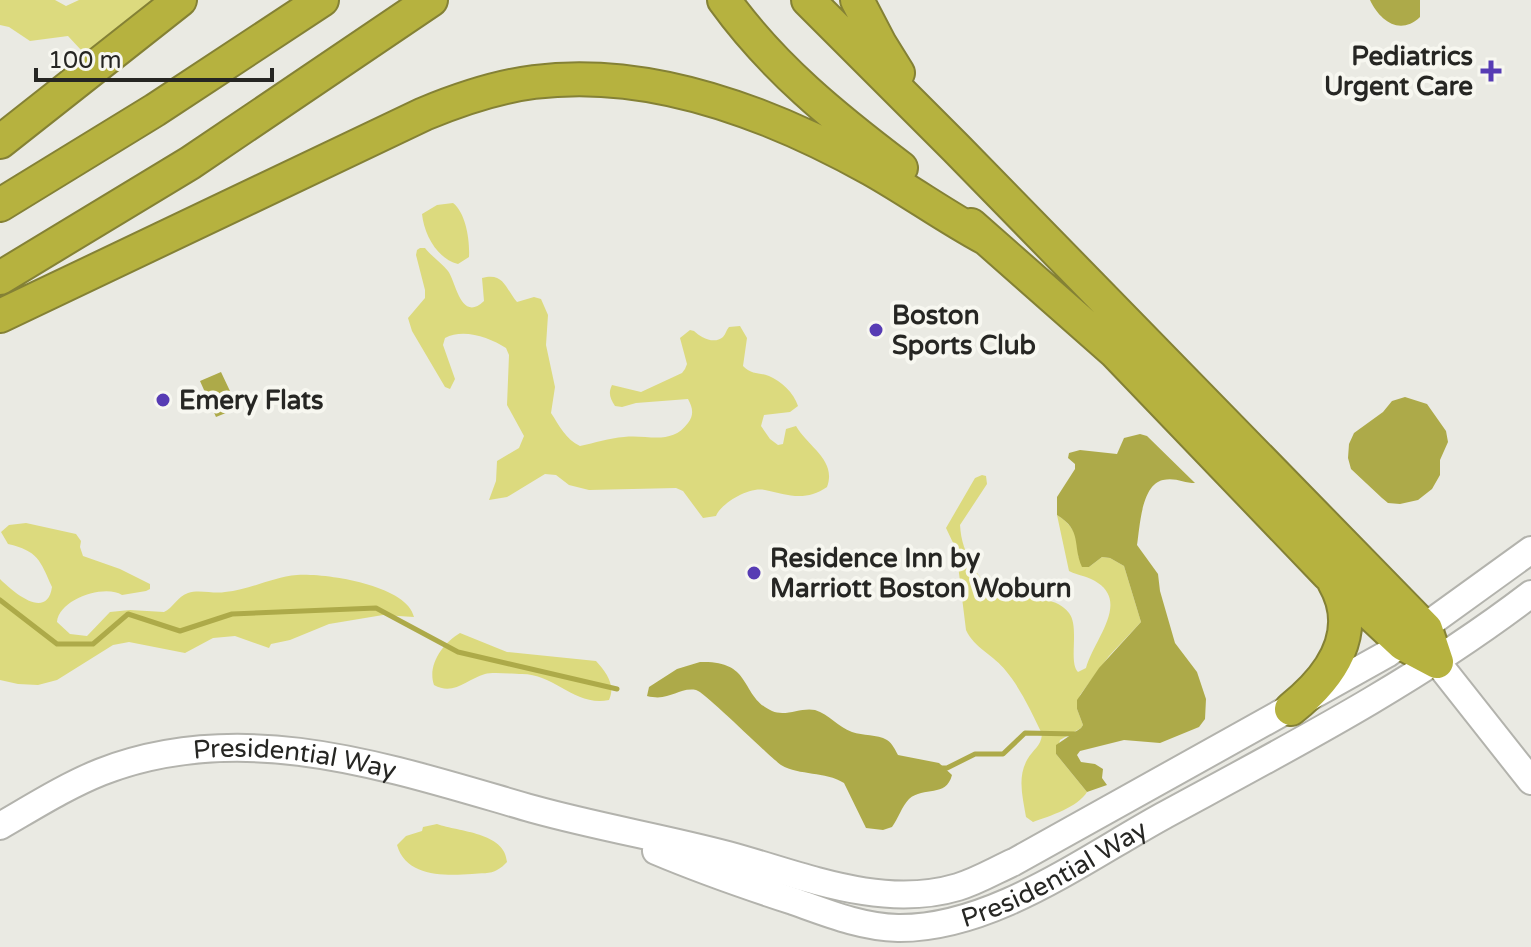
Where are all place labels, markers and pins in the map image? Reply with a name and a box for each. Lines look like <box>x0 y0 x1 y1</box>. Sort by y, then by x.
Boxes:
place label: Pediatrics Urgent Care <box>1324 41 1473 102</box>
marker: Pediatrics Urgent Care <box>1480 60 1502 82</box>
place label: Boston Sports Club <box>892 300 1036 361</box>
marker: Boston Sports Club <box>867 321 885 339</box>
place label: Emery Flats <box>179 385 323 416</box>
marker: Emery Flats <box>154 391 172 409</box>
place label: Residence Inn by Marriott Boston Woburn <box>770 543 1072 604</box>
marker: Residence Inn by Marriott Boston Woburn <box>745 564 763 582</box>

